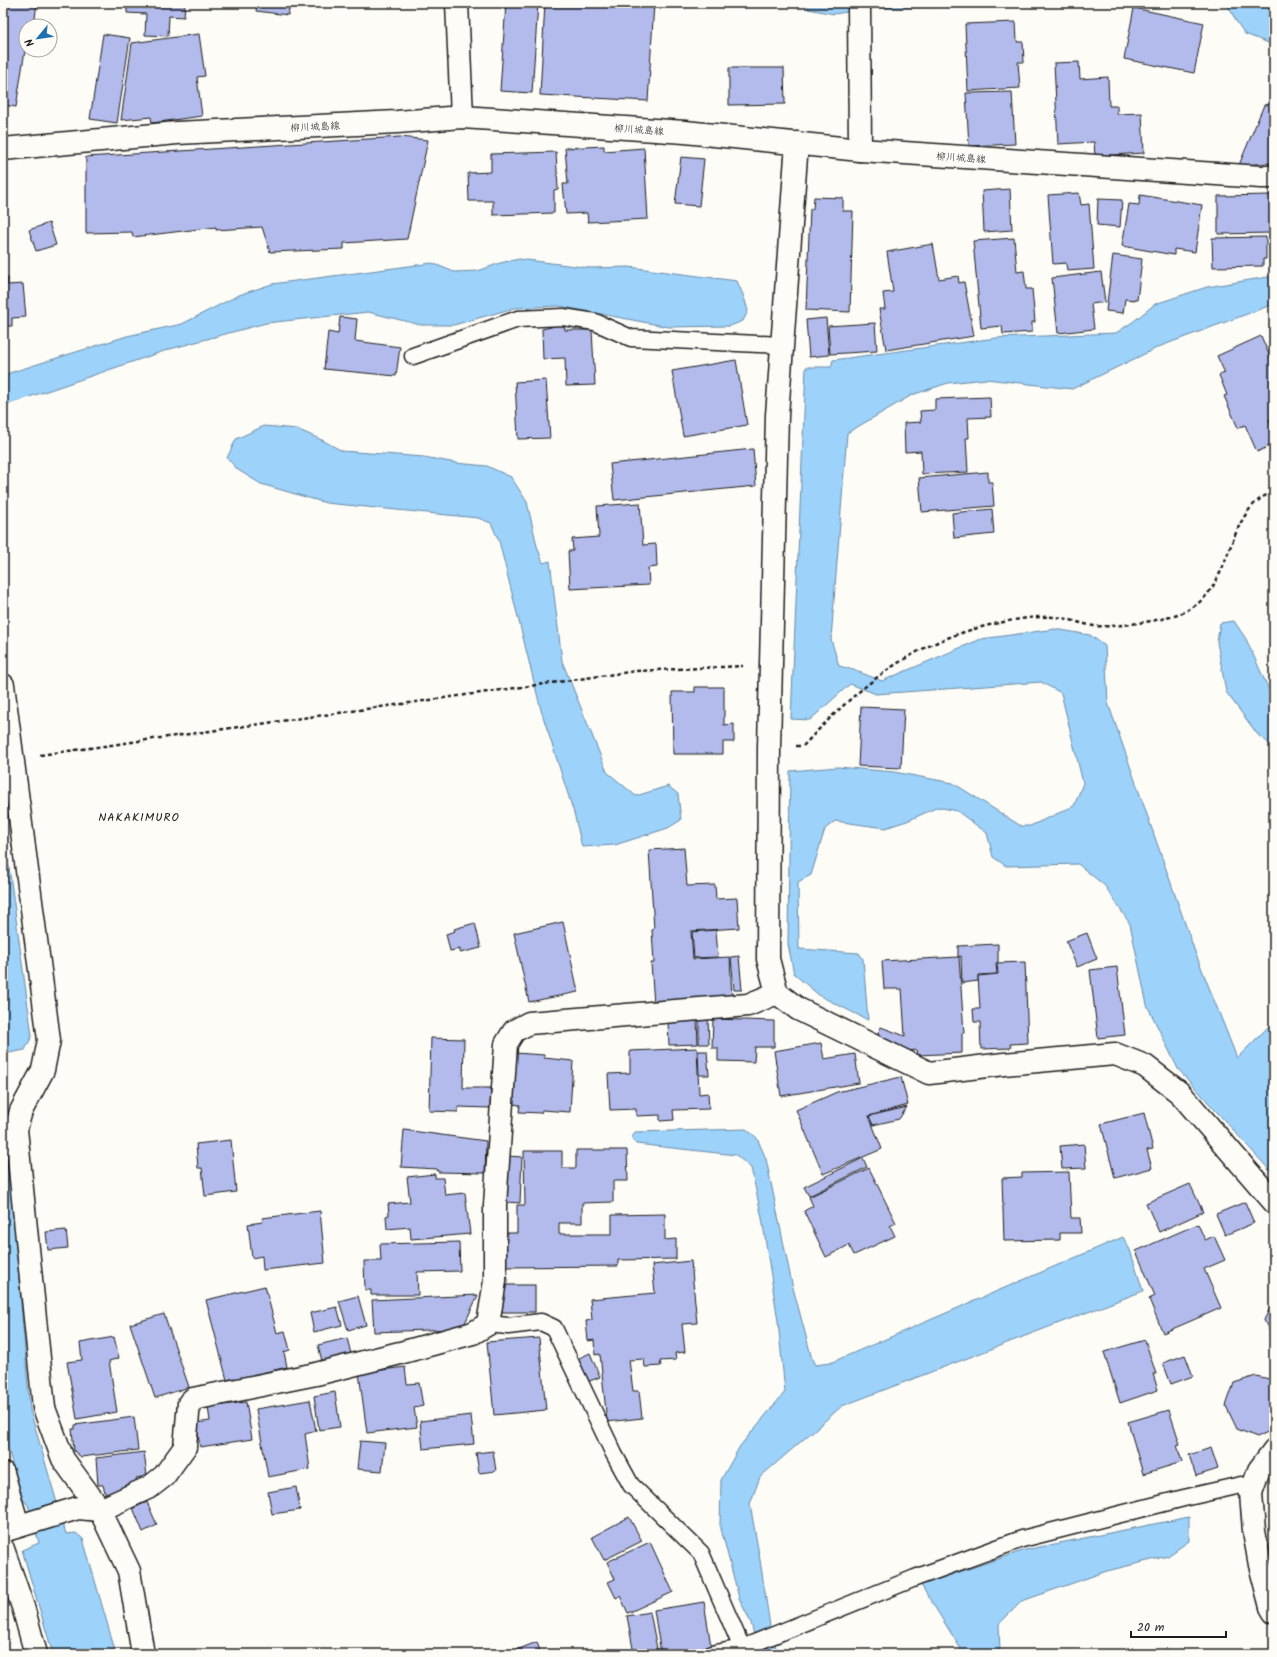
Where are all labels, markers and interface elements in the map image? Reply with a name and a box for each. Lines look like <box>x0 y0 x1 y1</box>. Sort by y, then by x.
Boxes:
north arrow <box>18 18 58 58</box>
text: N <box>21 35 40 50</box>
street label: 柳川城島線 <box>290 118 340 136</box>
street label: 柳川城島線 <box>613 120 664 140</box>
street label: 柳川城島線 <box>935 148 986 168</box>
district label: NAKAKIMURO <box>98 808 180 827</box>
scale bar <box>1131 1613 1226 1639</box>
text: 20 m <box>1137 1618 1165 1637</box>

